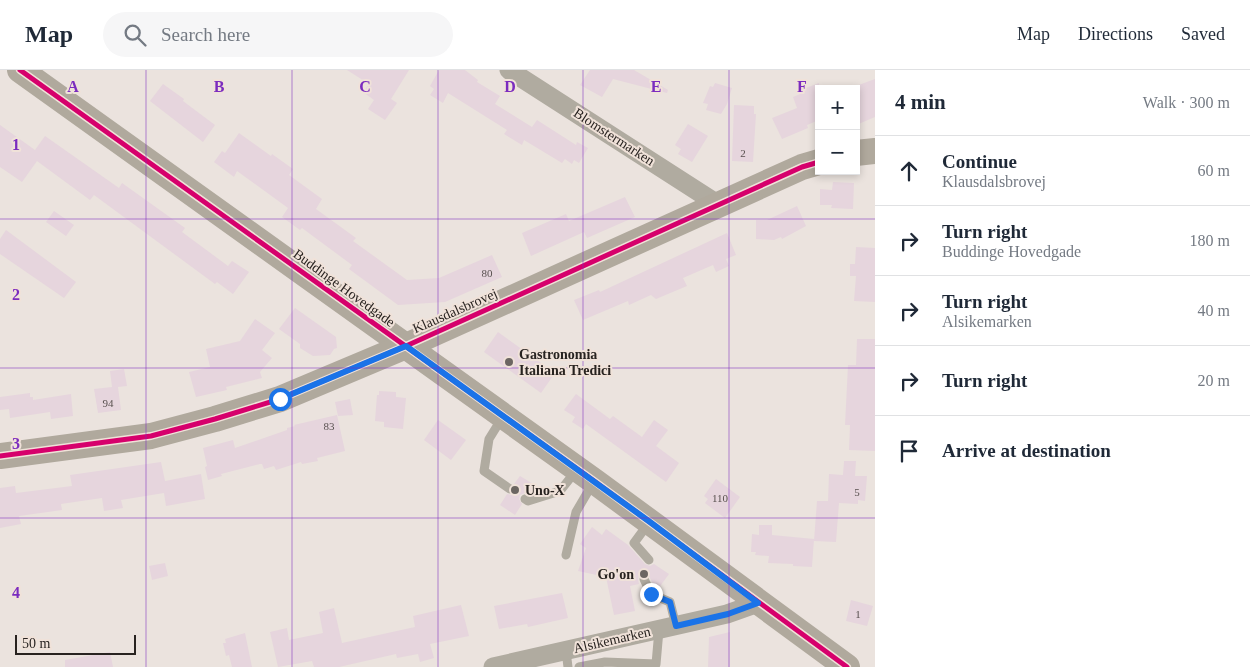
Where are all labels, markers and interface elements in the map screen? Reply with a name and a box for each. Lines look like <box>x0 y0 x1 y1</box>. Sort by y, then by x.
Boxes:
search box <box>103 12 453 57</box>
text: Map <box>25 21 73 47</box>
icon: search <box>121 21 149 49</box>
text: Search here <box>161 24 250 45</box>
text: Map <box>1017 24 1050 44</box>
text: Directions <box>1078 24 1153 44</box>
text: Saved <box>1181 24 1225 44</box>
text: A <box>67 78 79 95</box>
text: B <box>214 78 225 95</box>
text: C <box>359 78 371 95</box>
text: D <box>504 78 516 95</box>
text: E <box>651 78 661 95</box>
text: F <box>797 78 807 95</box>
map controls <box>815 85 860 175</box>
button: + <box>815 85 860 130</box>
text: 4 min <box>895 90 946 114</box>
text: Walk · 300 m <box>1143 94 1230 111</box>
street label: Blomstermarken <box>571 105 657 169</box>
button: − <box>815 130 860 175</box>
text: 1 <box>12 136 20 153</box>
house number: 2 <box>740 147 746 159</box>
text: Continue <box>942 151 1017 172</box>
icon: ahead <box>895 157 923 185</box>
text: 60 m <box>1198 162 1230 179</box>
text: Klausdalsbrovej <box>942 173 1046 190</box>
text: Turn right <box>942 221 1027 242</box>
icon: right <box>895 227 923 255</box>
text: 180 m <box>1190 232 1230 249</box>
text: Buddinge Hovedgade <box>942 243 1081 260</box>
street label: Buddinge Hovedgade <box>290 246 398 330</box>
house number: 80 <box>482 267 493 279</box>
text: 2 <box>12 286 20 303</box>
street label: Klausdalsbrovej <box>410 286 500 336</box>
text: Turn right <box>942 291 1027 312</box>
icon: right <box>895 297 923 325</box>
text: 40 m <box>1198 302 1230 319</box>
text: Alsikemarken <box>942 313 1032 330</box>
place label: Gastronomia Italiana Tredici <box>519 347 611 378</box>
marker: Gastronomia Italiana Tredici <box>503 356 515 368</box>
icon: right <box>895 367 923 395</box>
text: Turn right <box>942 370 1027 391</box>
text: 20 m <box>1198 372 1230 389</box>
route start <box>269 388 292 411</box>
house number: 94 <box>103 397 114 409</box>
house number: 83 <box>324 420 335 432</box>
text: 3 <box>12 435 20 452</box>
icon: arrive <box>895 437 923 465</box>
text: Arrive at destination <box>942 440 1111 461</box>
place label: Uno-X <box>525 483 565 498</box>
marker: Uno-X <box>509 484 521 496</box>
house number: 5 <box>854 486 860 498</box>
house number: 110 <box>712 492 729 504</box>
place label: Go'on <box>597 567 634 582</box>
marker: Go'on <box>638 568 650 580</box>
route end <box>640 583 663 606</box>
text: 4 <box>12 584 20 601</box>
house number: 1 <box>855 608 861 620</box>
street label: Alsikemarken <box>572 624 652 656</box>
scale bar <box>15 632 136 655</box>
text: 50 m <box>22 636 50 651</box>

